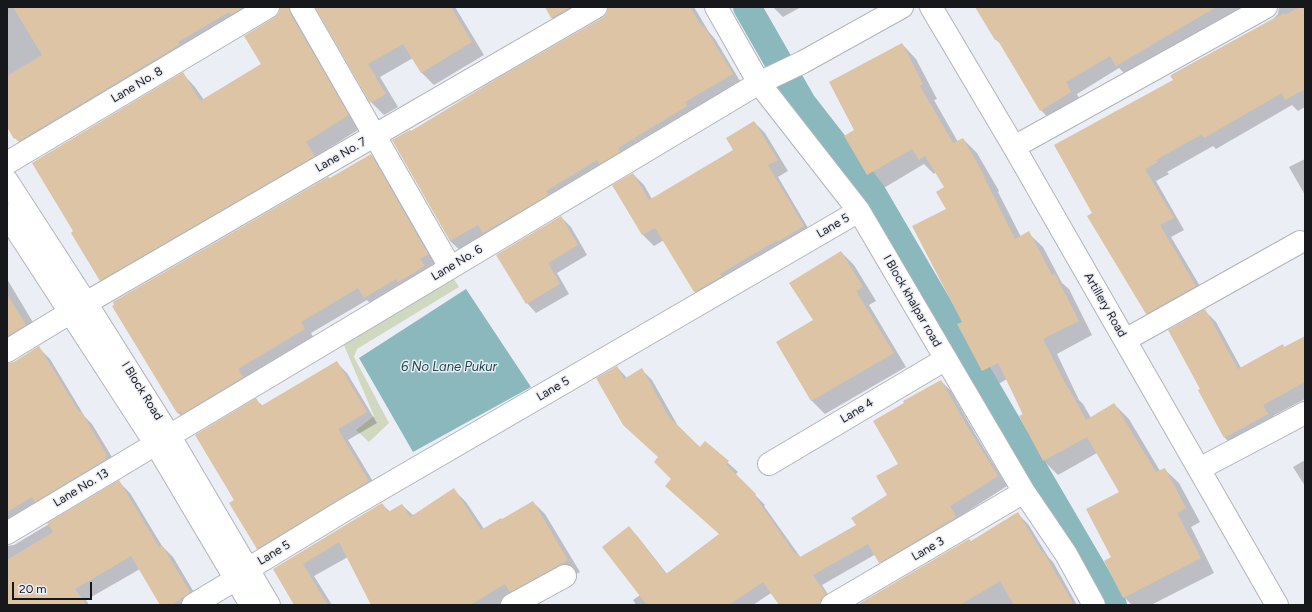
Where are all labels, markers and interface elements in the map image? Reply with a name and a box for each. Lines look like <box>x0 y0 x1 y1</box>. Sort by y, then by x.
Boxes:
street label: Lane No. 8 <box>109 64 165 106</box>
street label: Lane No. 7 <box>313 135 369 175</box>
street label: Lane 5 <box>814 211 852 241</box>
street label: Lane No. 6 <box>429 242 485 284</box>
street label: I Block khalpar road <box>880 252 944 350</box>
street label: Artillery Road <box>1081 270 1129 340</box>
street label: I Block Road <box>118 359 166 423</box>
water label: 6 No Lane Pukur <box>401 359 497 375</box>
street label: Lane 5 <box>534 374 572 404</box>
street label: Lane 4 <box>838 396 876 426</box>
street label: Lane No. 13 <box>51 466 111 510</box>
street label: Lane 3 <box>909 534 947 564</box>
street label: Lane 5 <box>255 538 293 568</box>
scale bar <box>14 574 94 600</box>
text: 20 m <box>19 582 47 596</box>

